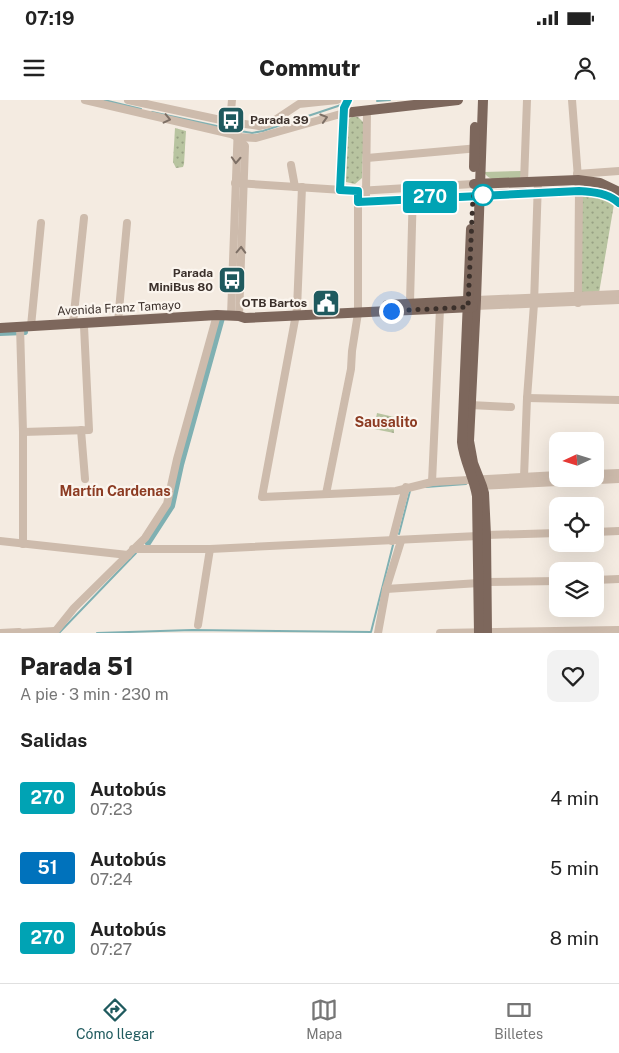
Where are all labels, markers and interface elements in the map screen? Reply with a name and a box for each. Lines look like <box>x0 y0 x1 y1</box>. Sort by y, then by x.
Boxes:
text: 07:19 <box>25 7 75 29</box>
icon: menu <box>20 54 48 82</box>
icon: person <box>571 54 599 82</box>
text: Commutr <box>259 55 360 81</box>
bus stop icon: Parada 39 <box>216 105 246 135</box>
one-way arrow <box>162 113 171 124</box>
place label: Parada 39 <box>250 113 309 127</box>
one-way arrow <box>319 113 328 123</box>
one-way arrow <box>231 156 242 164</box>
line badge: 270 <box>401 181 459 213</box>
unlabelled marker <box>472 184 494 206</box>
text: 270 <box>413 186 447 207</box>
one-way arrow <box>236 245 247 253</box>
bus stop icon: Parada MiniBus 80 <box>217 265 247 295</box>
place label: Parada MiniBus 80 <box>148 266 213 294</box>
public building icon: OTB Bartos <box>311 288 341 318</box>
place label: OTB Bartos <box>242 296 307 310</box>
street label: Avenida Franz Tamayo <box>57 298 181 318</box>
your location <box>379 299 404 324</box>
district label: Sausalito <box>354 414 418 430</box>
north arrow <box>549 432 604 488</box>
map controls <box>549 432 604 617</box>
district label: Martín Cardenas <box>59 483 171 499</box>
button: locate <box>549 497 604 552</box>
button: layers <box>549 562 604 617</box>
button: heart <box>547 650 599 702</box>
text: Parada 51 <box>20 652 134 680</box>
text: A pie · 3 min · 230 m <box>20 685 169 704</box>
text: Salidas <box>20 729 87 751</box>
text: Autobús <box>90 778 166 800</box>
text: 270 <box>30 787 65 808</box>
text: 4 min <box>550 787 599 809</box>
text: 07:23 <box>90 800 133 819</box>
text: Autobús <box>90 848 166 870</box>
text: 51 <box>38 857 57 878</box>
text: 5 min <box>550 857 599 879</box>
text: 07:24 <box>90 870 133 889</box>
text: Autobús <box>90 918 166 940</box>
text: 270 <box>30 927 65 948</box>
text: 8 min <box>550 927 599 949</box>
text: 07:27 <box>90 940 132 959</box>
tab: Cómo llegar <box>76 996 154 1042</box>
tab: Mapa <box>306 996 342 1042</box>
tab: Billetes <box>494 996 543 1042</box>

